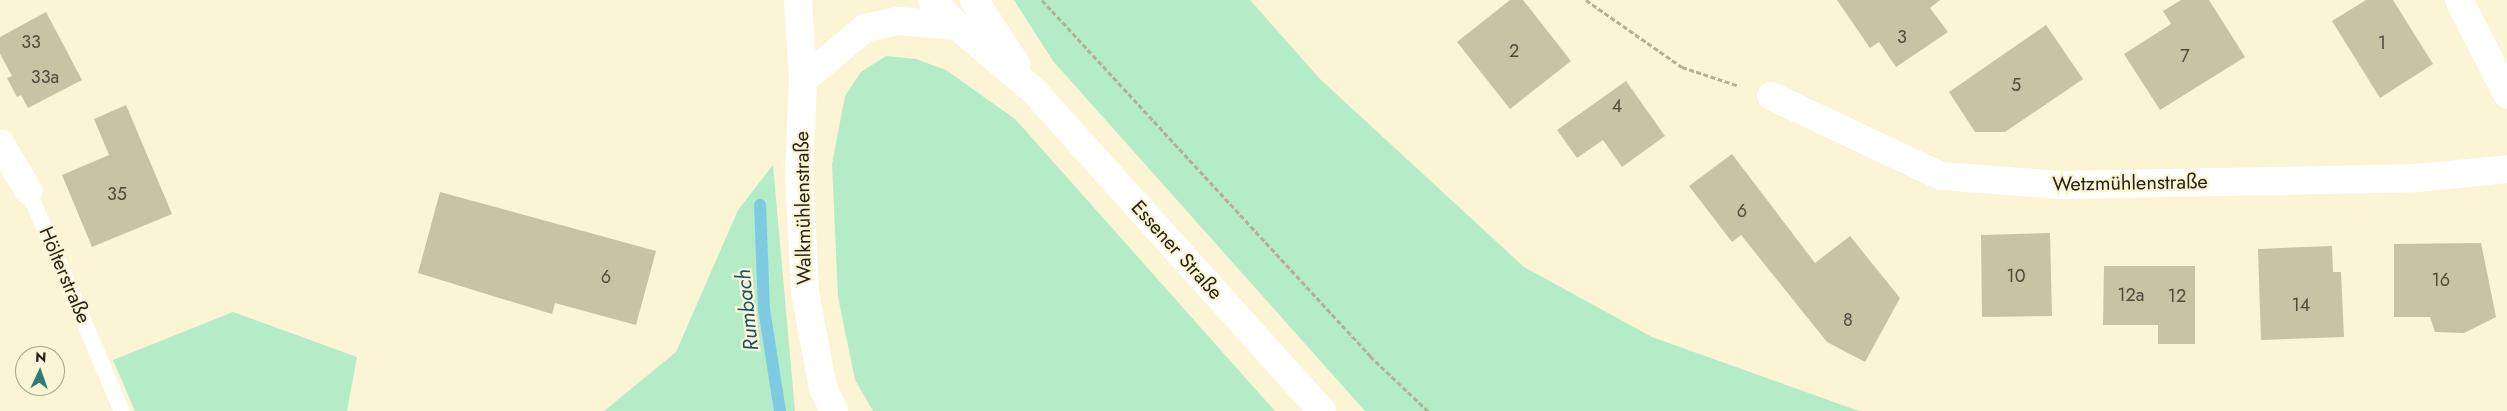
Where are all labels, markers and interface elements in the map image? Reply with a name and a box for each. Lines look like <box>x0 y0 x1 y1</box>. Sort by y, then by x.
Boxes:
house number: 3 <box>1897 26 1907 48</box>
house number: 33 <box>21 31 41 53</box>
house number: 1 <box>2378 32 2386 54</box>
house number: 2 <box>1509 40 1519 62</box>
house number: 7 <box>2180 45 2190 67</box>
house number: 33a <box>31 66 59 88</box>
house number: 5 <box>2011 74 2021 96</box>
house number: 4 <box>1612 95 1622 117</box>
street label: Walkmühlenstraße <box>790 131 816 285</box>
street label: Wetzmühlenstraße <box>2052 170 2208 196</box>
house number: 35 <box>107 183 127 205</box>
street label: Essener Straße <box>1126 196 1228 304</box>
house number: 6 <box>1737 200 1747 222</box>
street label: Hölterstraße <box>34 223 96 327</box>
house number: 10 <box>2007 265 2025 287</box>
house number: 6 <box>601 266 611 288</box>
water label: Rumbach <box>730 268 764 352</box>
house number: 16 <box>2432 269 2450 291</box>
house number: 12a <box>2118 284 2144 306</box>
house number: 12 <box>2168 285 2186 307</box>
house number: 14 <box>2292 294 2310 316</box>
house number: 8 <box>1843 309 1853 331</box>
north arrow <box>15 346 65 396</box>
text: N <box>35 347 47 367</box>

